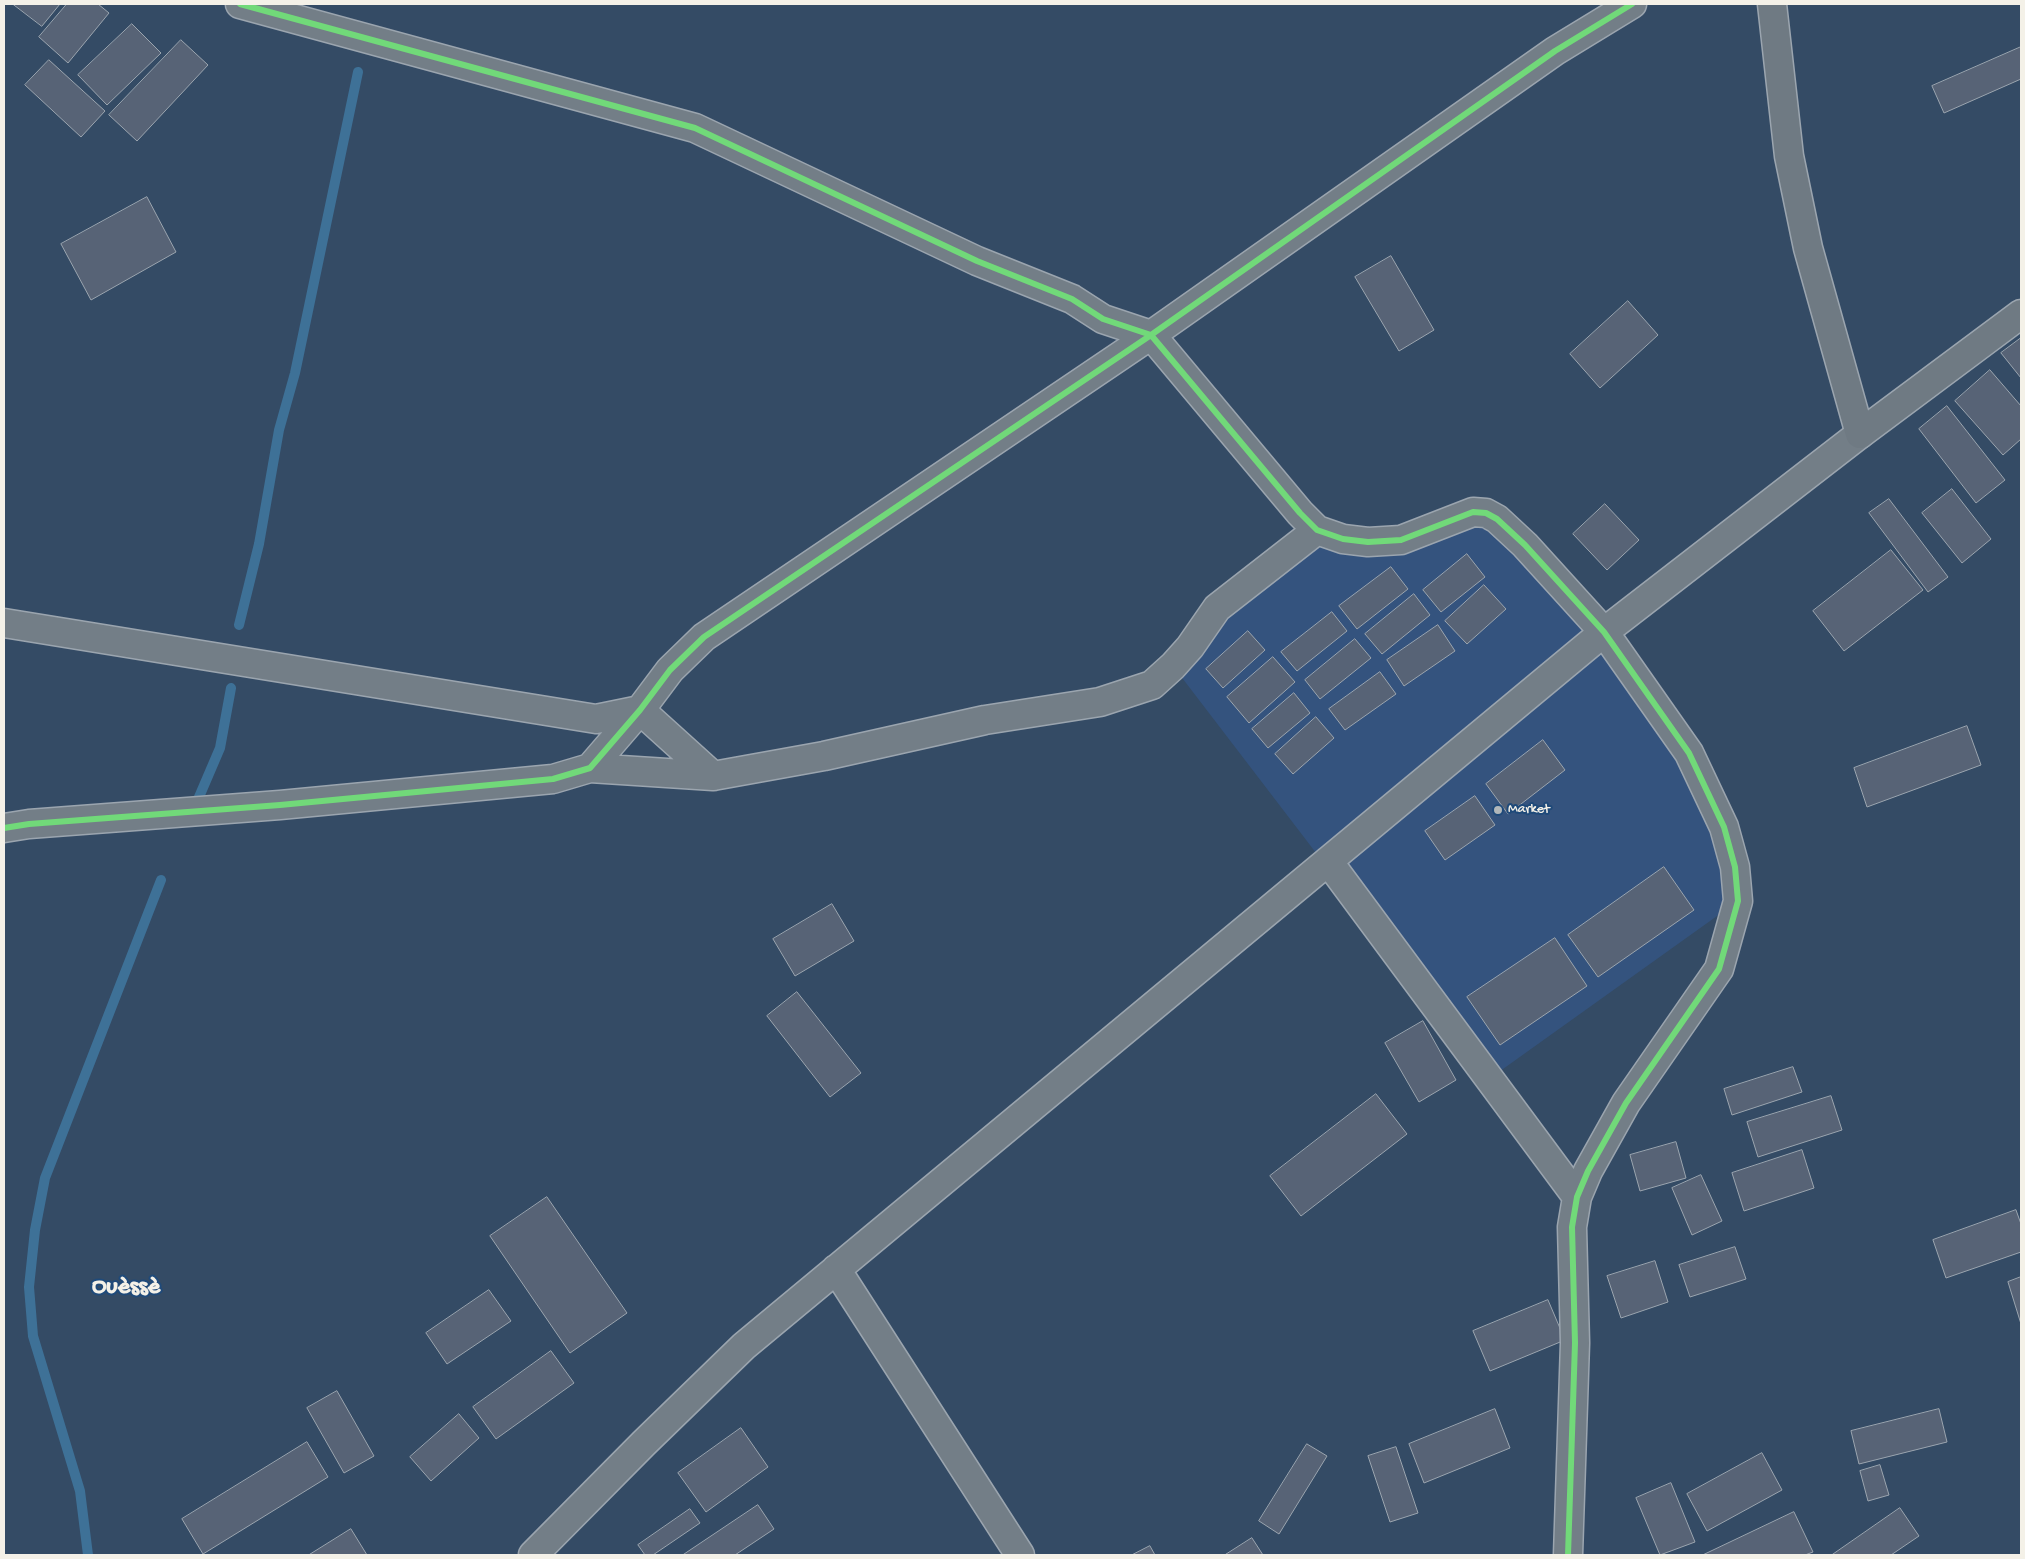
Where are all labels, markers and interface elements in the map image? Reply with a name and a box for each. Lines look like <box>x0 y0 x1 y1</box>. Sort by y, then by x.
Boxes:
place label: Market <box>1508 802 1550 818</box>
marker: Market <box>1492 804 1504 816</box>
district label: Ouèssè <box>92 1274 160 1302</box>

